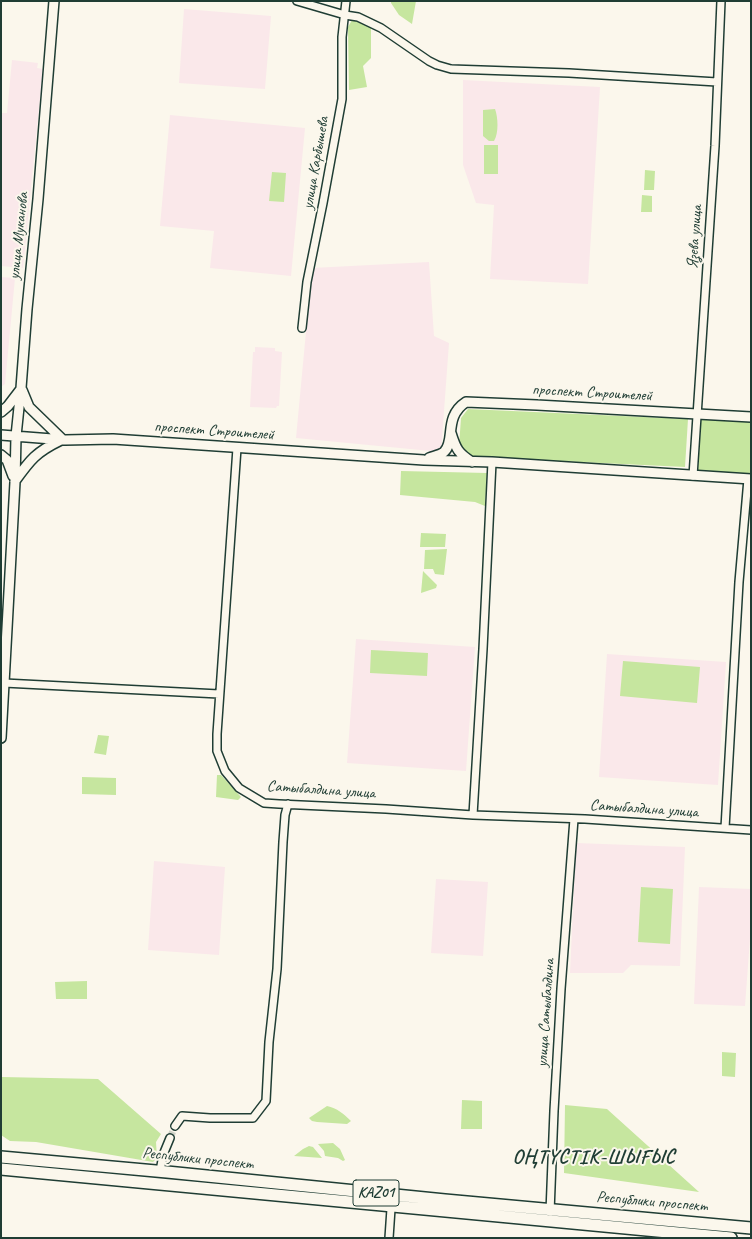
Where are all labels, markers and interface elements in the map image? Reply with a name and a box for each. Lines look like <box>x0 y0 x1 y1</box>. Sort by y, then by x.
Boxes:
street label: улица Карбышева <box>298 115 334 211</box>
street label: улица Муканова <box>5 191 33 281</box>
street label: Язева улица <box>683 204 707 270</box>
street label: проспект Строителей <box>531 380 653 406</box>
street label: проспект Строителей <box>153 417 275 445</box>
street label: Сатыбалдина улица <box>266 777 376 803</box>
street label: Сатыбалдина улица <box>589 796 699 822</box>
street label: улица Сатыбалдина <box>533 958 559 1068</box>
street label: Республики проспект <box>141 1144 255 1174</box>
district label: ОҢТҮСТІК-ШЫҒЫС <box>512 1146 676 1170</box>
road number: KАZ01 <box>353 1180 399 1206</box>
street label: Республики проспект <box>595 1188 709 1216</box>

